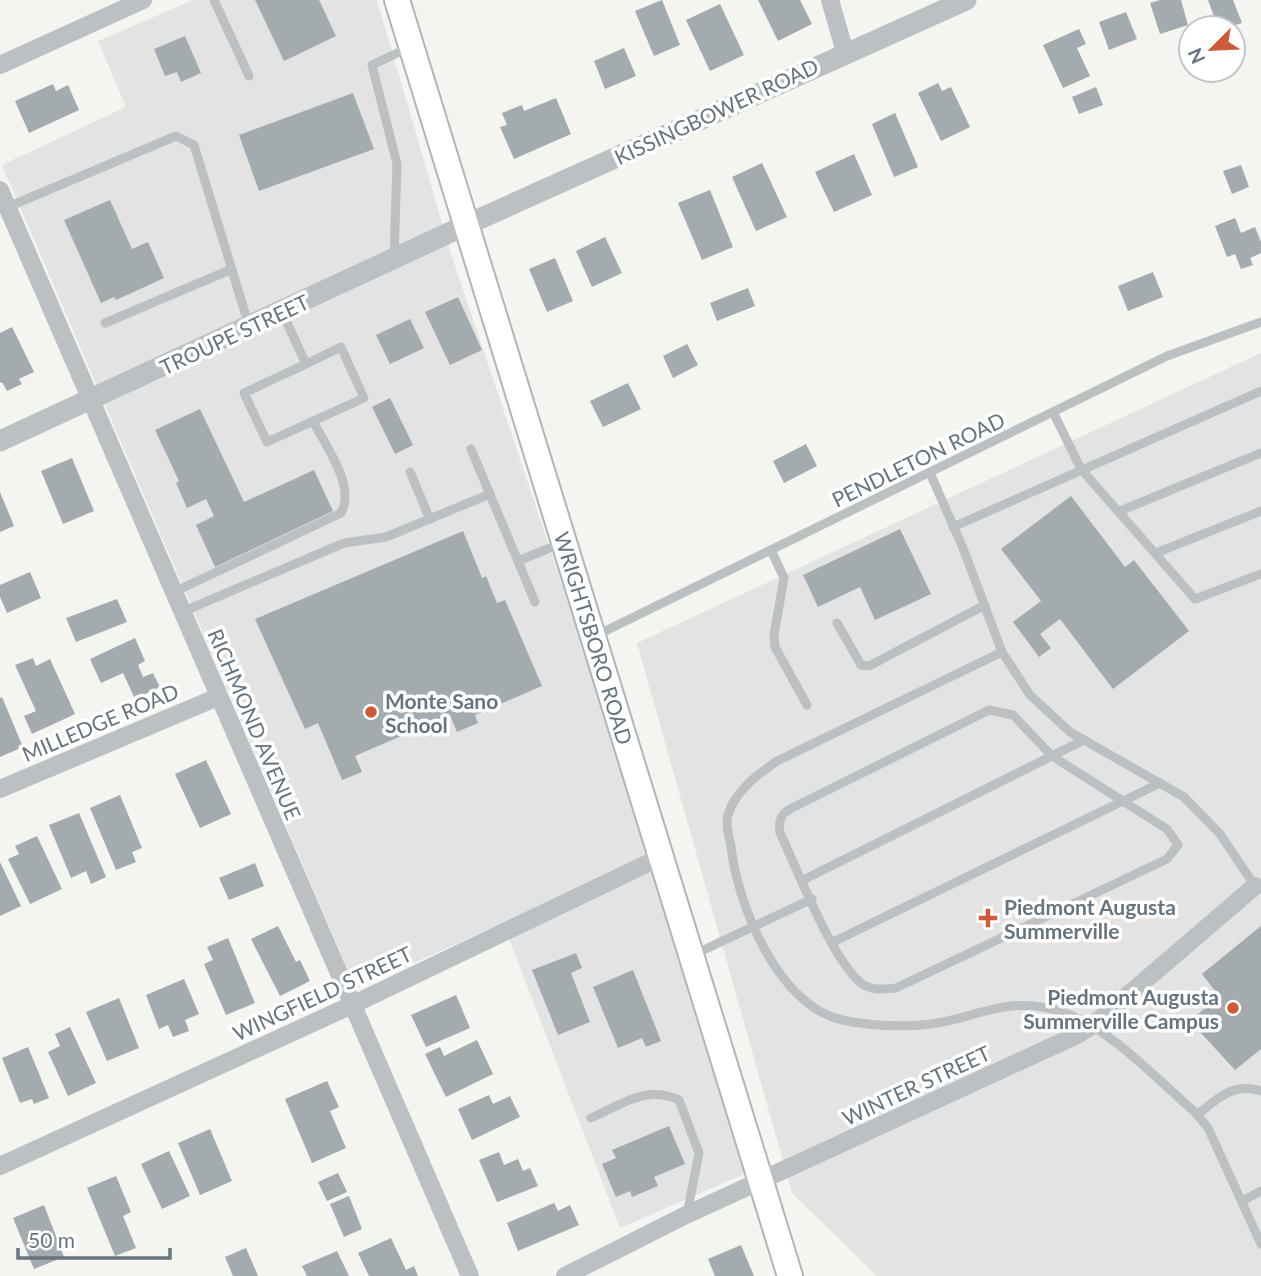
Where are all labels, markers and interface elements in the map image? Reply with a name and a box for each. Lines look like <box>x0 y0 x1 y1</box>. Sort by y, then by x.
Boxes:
north arrow <box>1177 14 1247 84</box>
text: N <box>1183 45 1209 67</box>
street label: KISSINGBOWER ROAD <box>610 53 822 169</box>
street label: TROUPE STREET <box>156 288 313 379</box>
street label: PENDLETON ROAD <box>827 406 1009 512</box>
street label: WRIGHTSBORO ROAD <box>550 529 638 747</box>
street label: RICHMOND AVENUE <box>203 625 307 823</box>
street label: MILLEDGE ROAD <box>18 678 182 766</box>
place label: Monte Sano School <box>385 688 498 737</box>
marker: Monte Sano School <box>363 704 379 720</box>
place label: Piedmont Augusta Summerville <box>1004 894 1176 943</box>
marker: Piedmont Augusta Summerville <box>978 908 998 928</box>
street label: WINGFIELD STREET <box>229 940 416 1045</box>
place label: Piedmont Augusta Summerville Campus <box>1023 984 1219 1033</box>
marker: Piedmont Augusta Summerville Campus <box>1225 1000 1241 1016</box>
street label: WINTER STREET <box>838 1040 994 1130</box>
scale bar <box>18 1216 170 1260</box>
text: 50 m <box>28 1227 75 1252</box>

